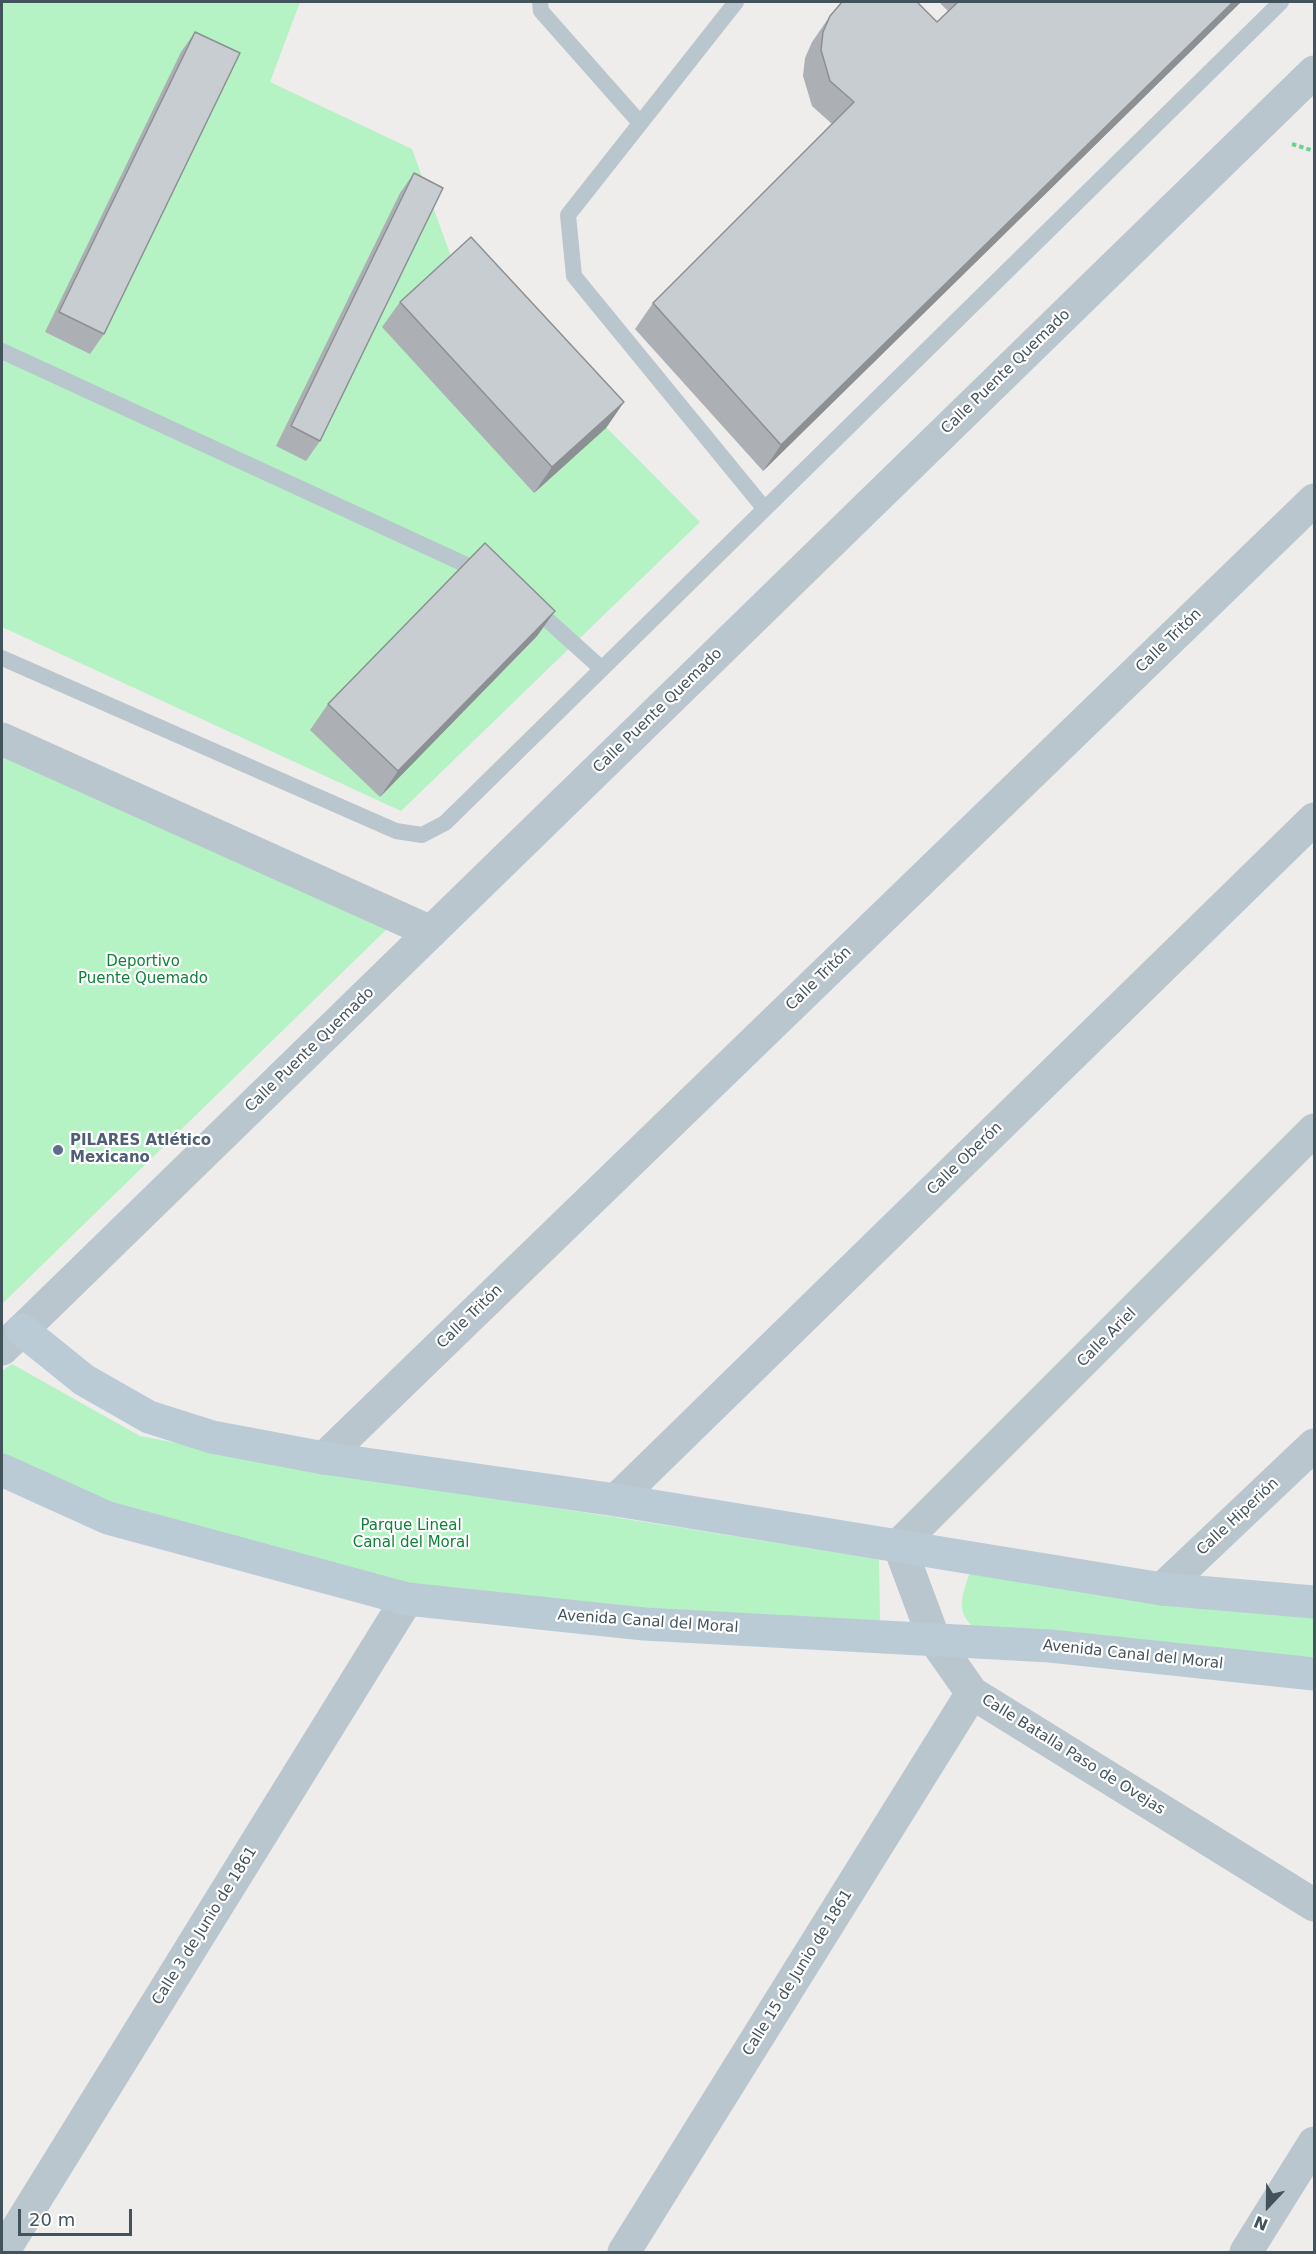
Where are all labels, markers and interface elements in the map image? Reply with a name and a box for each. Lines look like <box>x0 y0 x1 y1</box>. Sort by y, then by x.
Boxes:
street label: Calle Puente Quemado <box>938 306 1074 438</box>
street label: Calle Tritón <box>1133 605 1205 677</box>
street label: Calle Puente Quemado <box>590 645 726 777</box>
street label: Calle Tritón <box>783 943 855 1015</box>
park label: Deportivo Puente Quemado <box>78 953 208 988</box>
street label: Calle Puente Quemado <box>242 984 378 1116</box>
street label: Calle Oberón <box>924 1119 1006 1199</box>
place label: PILARES Atlético Mexicano <box>70 1132 211 1167</box>
marker: PILARES Atlético Mexicano <box>51 1143 65 1157</box>
street label: Calle Tritón <box>434 1281 506 1353</box>
street label: Calle Ariel <box>1074 1305 1140 1371</box>
street label: Calle Hiperión <box>1193 1475 1283 1559</box>
park label: Parque Lineal Canal del Moral <box>353 1517 469 1552</box>
street label: Avenida Canal del Moral <box>557 1607 739 1637</box>
street label: Avenida Canal del Moral <box>1042 1637 1224 1673</box>
street label: Calle Batalla Paso de Ovejas <box>978 1691 1168 1819</box>
street label: Calle 3 de Junio de 1861 <box>149 1844 261 2008</box>
street label: Calle 15 de Junio de 1861 <box>739 1887 857 2059</box>
north arrow <box>1238 2176 1298 2236</box>
scale bar <box>21 2197 135 2235</box>
text: 20 m <box>29 2209 75 2230</box>
text: N <box>1251 2212 1271 2234</box>

